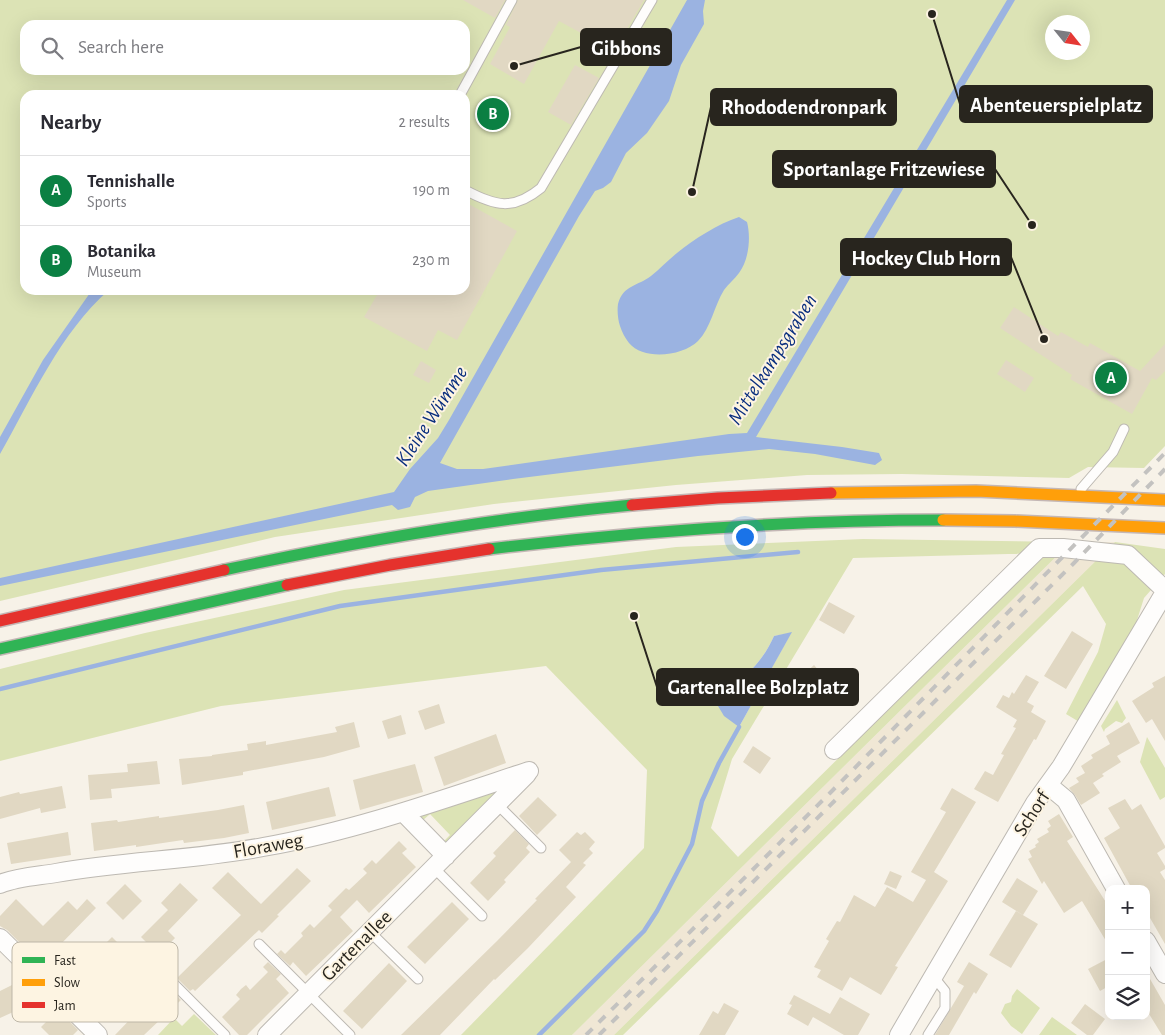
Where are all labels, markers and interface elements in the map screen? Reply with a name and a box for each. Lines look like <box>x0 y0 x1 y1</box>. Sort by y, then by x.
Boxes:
north arrow <box>1045 15 1090 60</box>
search box <box>20 20 470 75</box>
callout: Gibbons <box>581 29 671 65</box>
icon: search <box>38 34 66 62</box>
text: Search here <box>78 38 164 57</box>
text: Gibbons <box>591 38 661 59</box>
callout: Abenteuerspielplatz <box>960 86 1152 122</box>
callout: Rhododendronpark <box>711 89 896 125</box>
pin: B <box>477 95 509 133</box>
text: Abenteuerspielplatz <box>970 95 1142 116</box>
text: Rhododendronpark <box>721 97 887 118</box>
text: Nearby <box>40 112 101 133</box>
text: 2 results <box>398 114 450 130</box>
callout: Sportanlage Fritzewiese <box>773 151 995 187</box>
text: Sportanlage Fritzewiese <box>783 159 985 180</box>
text: Tennishalle <box>87 172 175 191</box>
text: A <box>51 182 61 198</box>
text: 190 m <box>413 182 450 198</box>
text: Sports <box>87 194 127 210</box>
callout: Hockey Club Horn <box>841 239 1011 275</box>
text: Botanika <box>87 242 156 261</box>
text: Hockey Club Horn <box>851 248 1001 269</box>
text: B <box>51 252 61 268</box>
text: 230 m <box>412 252 450 268</box>
text: Museum <box>87 264 142 280</box>
water label: Mittelkampsgraben <box>724 290 822 429</box>
pin: A <box>1095 359 1127 397</box>
water label: Kleine Wümme <box>392 363 471 470</box>
your location <box>732 524 758 550</box>
callout: Gartenallee Bolzplatz <box>657 669 858 705</box>
text: Gartenallee Bolzplatz <box>667 677 849 698</box>
street label: Schorf <box>1010 787 1054 840</box>
street label: Floraweg <box>232 830 305 862</box>
map controls <box>1105 885 1150 1020</box>
button: + <box>1105 885 1150 930</box>
street label: Gartenallee <box>318 907 396 985</box>
button: − <box>1105 930 1150 975</box>
legend <box>12 942 178 1022</box>
text: Fast <box>54 954 76 968</box>
button: layers <box>1105 975 1150 1020</box>
text: Slow <box>54 976 81 990</box>
text: Jam <box>54 999 76 1013</box>

